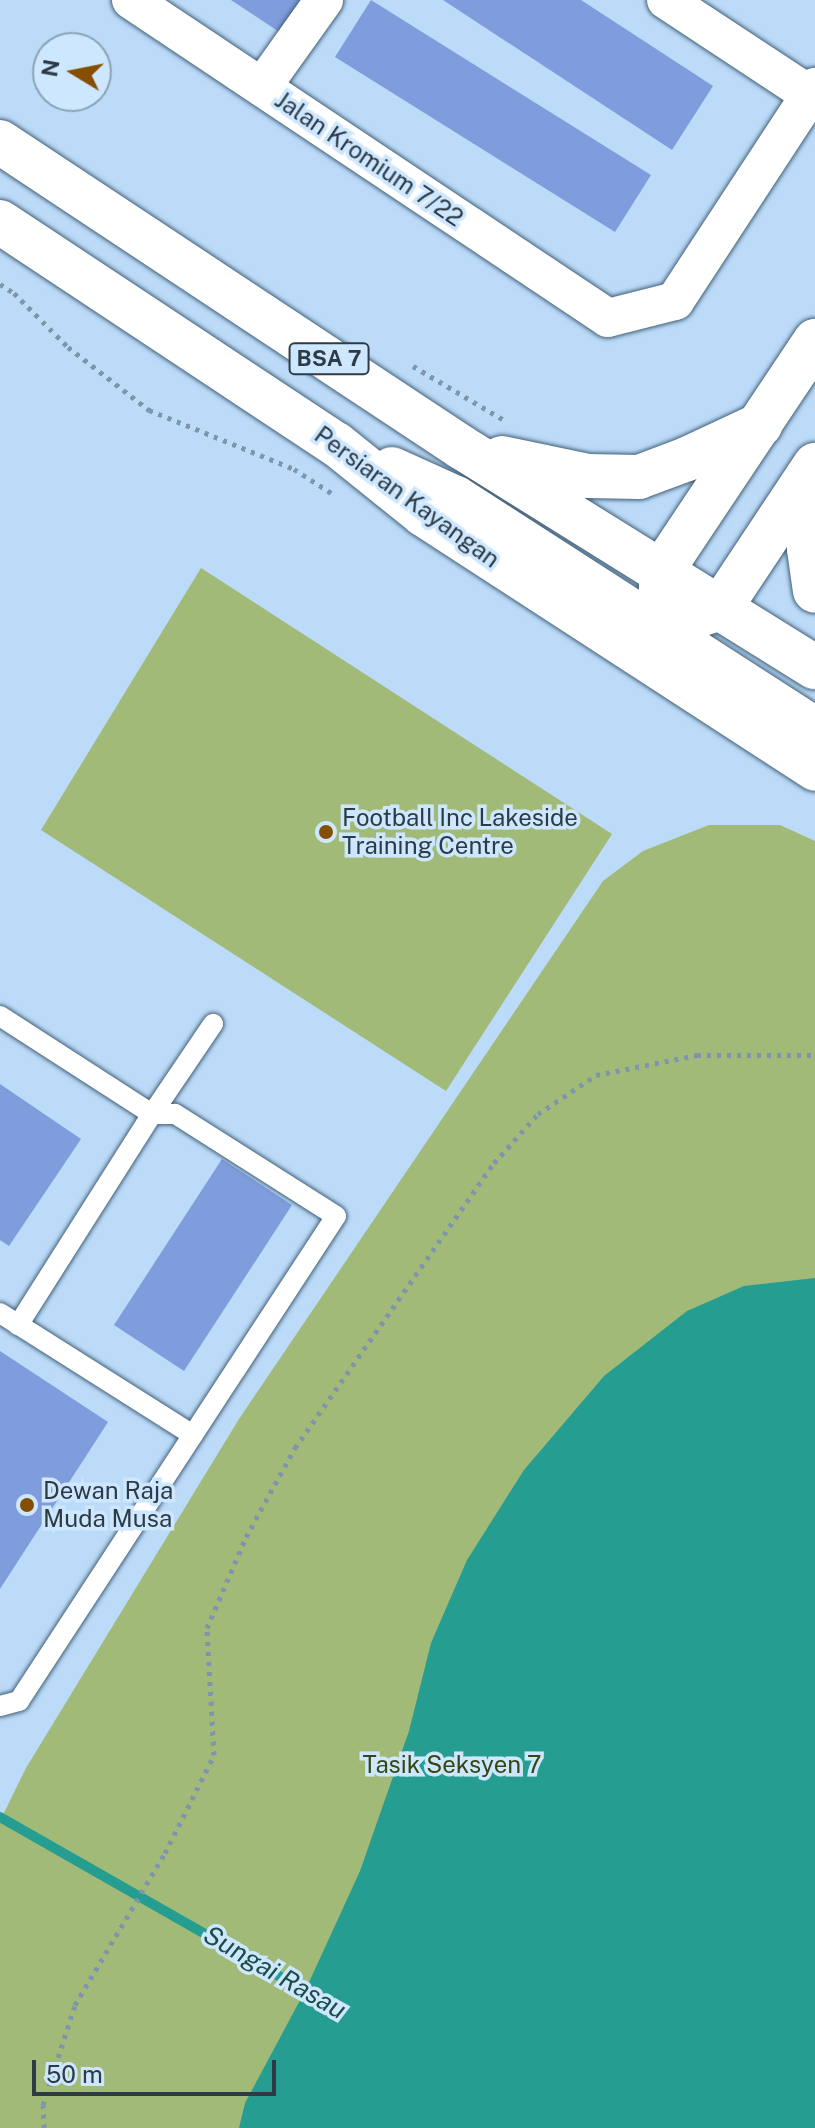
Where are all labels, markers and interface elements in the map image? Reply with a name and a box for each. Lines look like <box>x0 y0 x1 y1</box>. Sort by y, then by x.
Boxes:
north arrow <box>32 32 112 112</box>
text: N <box>36 57 65 79</box>
street label: Jalan Kromium 7/22 <box>269 85 469 233</box>
road number: BSA 7 <box>287 341 371 377</box>
street label: Persiaran Kayangan <box>309 420 505 574</box>
place label: Football Inc Lakeside Training Centre <box>342 804 578 860</box>
marker: Football Inc Lakeside Training Centre <box>317 823 335 841</box>
place label: Dewan Raja Muda Musa <box>43 1477 173 1533</box>
marker: Dewan Raja Muda Musa <box>18 1496 36 1514</box>
park label: Tasik Seksyen 7 <box>363 1751 541 1779</box>
water label: Sungai Rasau <box>198 1919 352 2025</box>
scale bar <box>36 2044 280 2094</box>
text: 50 m <box>46 2060 103 2088</box>

